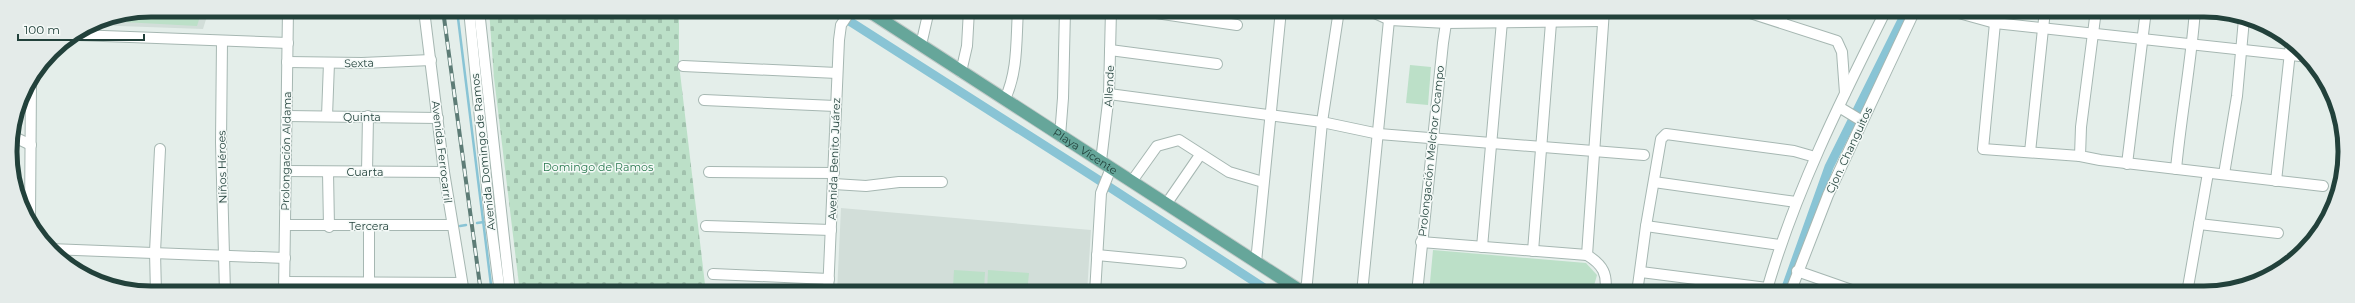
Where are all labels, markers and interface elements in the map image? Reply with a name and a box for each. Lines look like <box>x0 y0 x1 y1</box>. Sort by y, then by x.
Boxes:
scale bar <box>18 16 144 42</box>
text: 100 m <box>24 22 60 37</box>
street label: Sexta <box>344 56 374 70</box>
street label: Allende <box>1101 64 1117 107</box>
street label: Prolongación Melchor Ocampo <box>1415 65 1447 237</box>
street label: Avenida Domingo de Ramos <box>468 72 498 231</box>
street label: Prolongación Aldama <box>278 91 294 211</box>
street label: Avenida Benito Juárez <box>825 97 843 220</box>
street label: Avenida Ferrocarril <box>429 100 455 204</box>
street label: Cjon. Changuitos <box>1823 104 1875 195</box>
street label: Quinta <box>343 110 381 124</box>
street label: Playa Vicente <box>1050 125 1120 177</box>
street label: Niños Héroes <box>214 130 230 204</box>
park label: Domingo de Ramos <box>543 160 654 174</box>
street label: Cuarta <box>347 165 383 179</box>
street label: Tercera <box>349 219 389 233</box>

